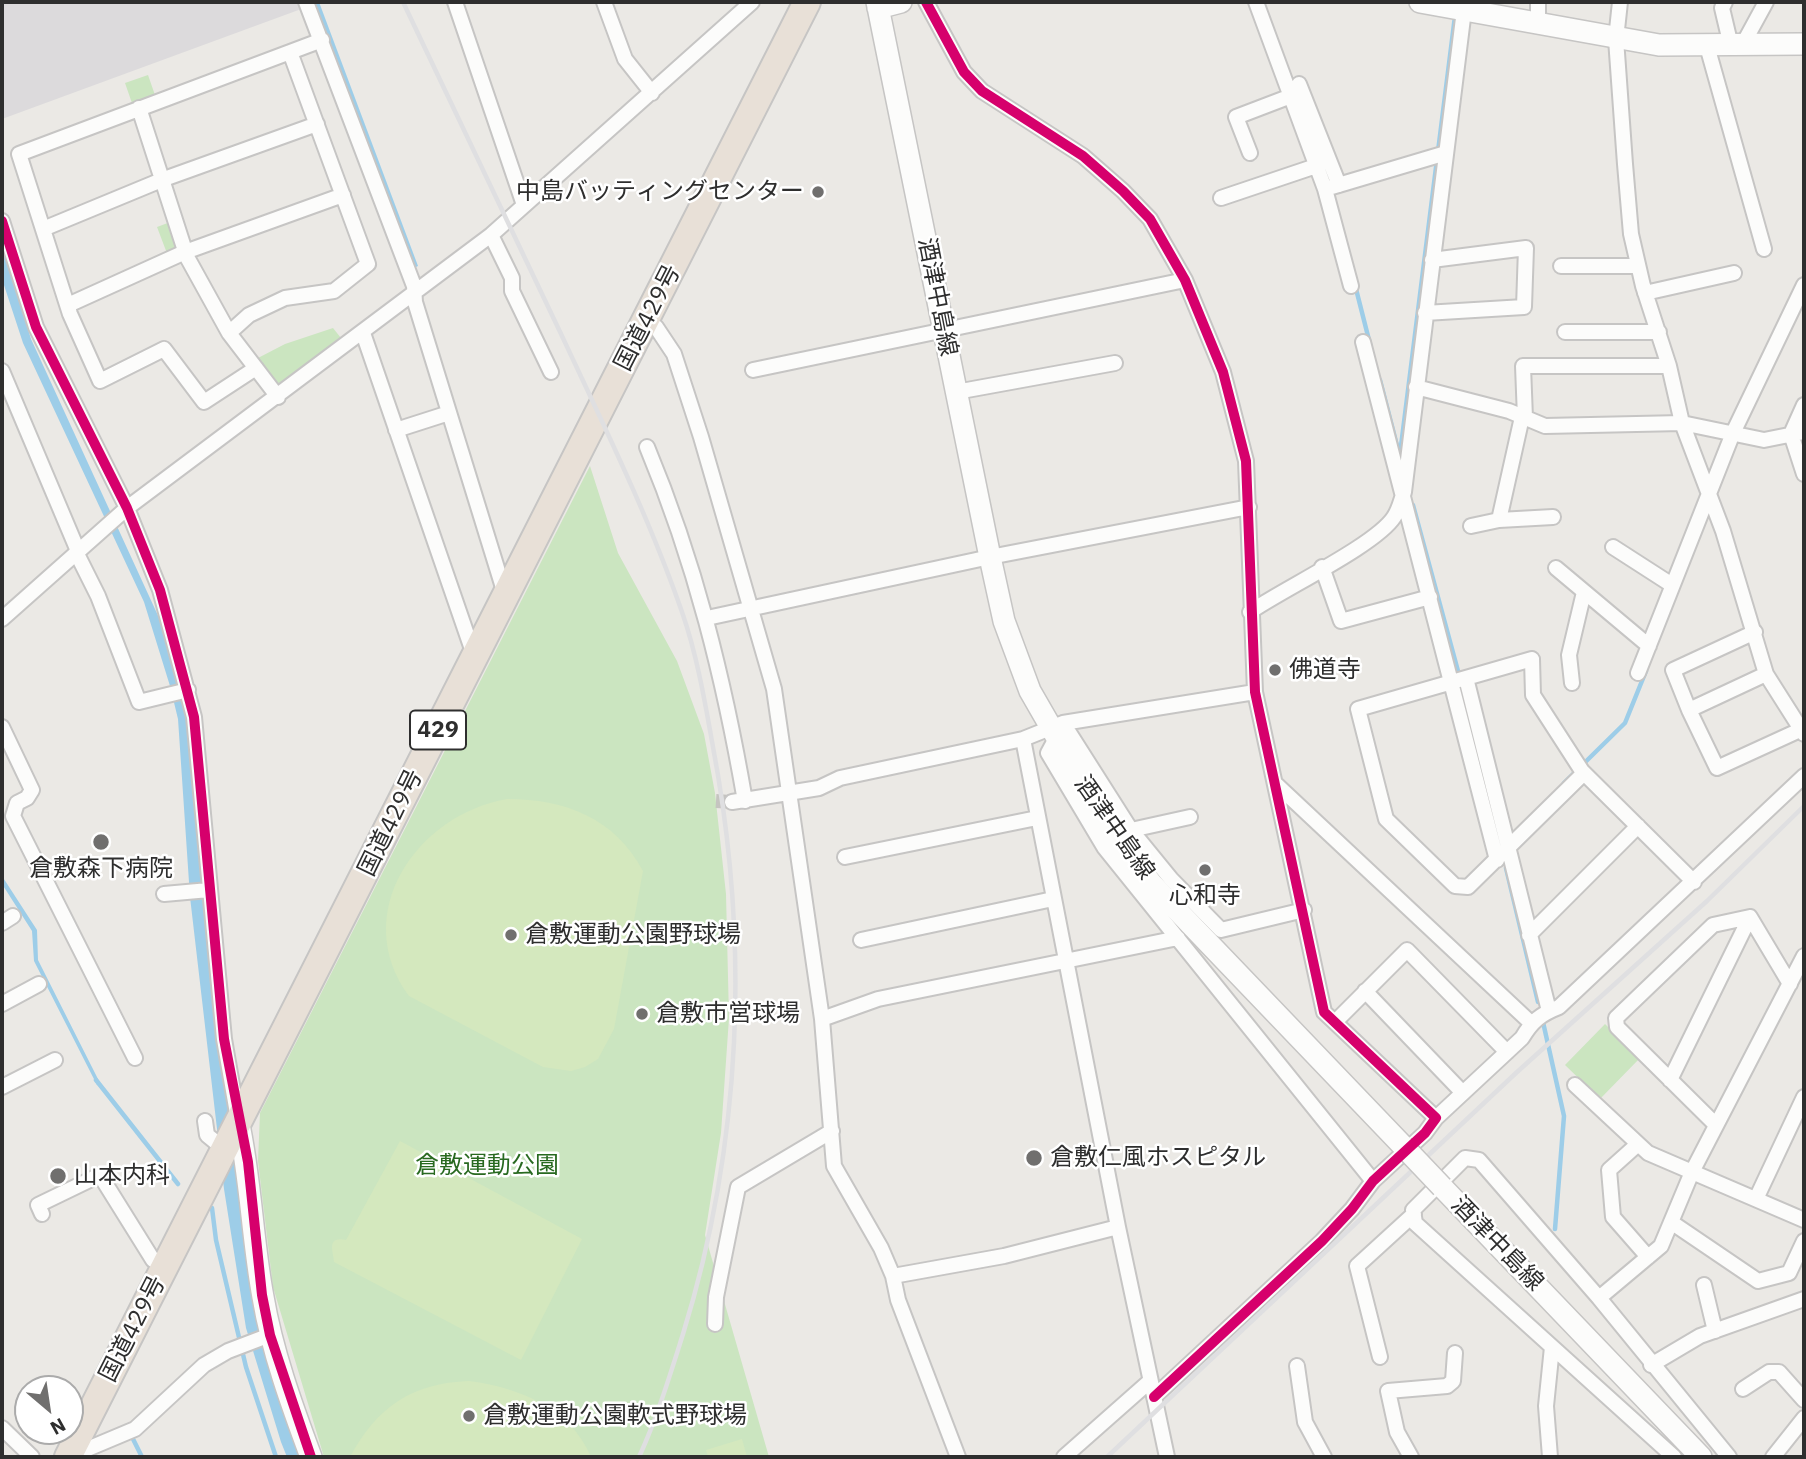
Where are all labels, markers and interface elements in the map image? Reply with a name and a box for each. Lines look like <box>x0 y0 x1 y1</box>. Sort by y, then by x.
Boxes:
place label: 中島バッティングセンター <box>516 178 804 206</box>
marker: 中島バッティングセンター <box>810 184 826 200</box>
street label: 酒津中島線 <box>911 235 963 359</box>
street label: 国道429号 <box>609 260 687 376</box>
place label: 佛道寺 <box>1289 656 1361 684</box>
marker: 佛道寺 <box>1267 662 1283 678</box>
road number: 429 <box>410 710 466 750</box>
street label: 国道429号 <box>353 765 429 881</box>
street label: 酒津中島線 <box>1068 771 1160 885</box>
marker: 倉敷森下病院 <box>91 832 111 852</box>
place label: 倉敷森下病院 <box>29 855 173 883</box>
marker: 心和寺 <box>1197 862 1213 878</box>
place label: 心和寺 <box>1169 882 1241 910</box>
place label: 倉敷運動公園野球場 <box>525 921 741 949</box>
marker: 倉敷運動公園野球場 <box>503 927 519 943</box>
place label: 倉敷市営球場 <box>656 1000 800 1028</box>
marker: 倉敷市営球場 <box>634 1006 650 1022</box>
place label: 倉敷仁風ホスピタル <box>1050 1144 1266 1172</box>
marker: 倉敷仁風ホスピタル <box>1024 1148 1044 1168</box>
park label: 倉敷運動公園 <box>415 1152 559 1180</box>
place label: 山本内科 <box>74 1162 170 1190</box>
marker: 山本内科 <box>48 1166 68 1186</box>
street label: 酒津中島線 <box>1445 1191 1549 1297</box>
street label: 国道429号 <box>94 1271 172 1387</box>
north arrow <box>14 1375 84 1445</box>
place label: 倉敷運動公園軟式野球場 <box>483 1402 747 1430</box>
marker: 倉敷運動公園軟式野球場 <box>461 1408 477 1424</box>
text: N <box>46 1413 70 1440</box>

